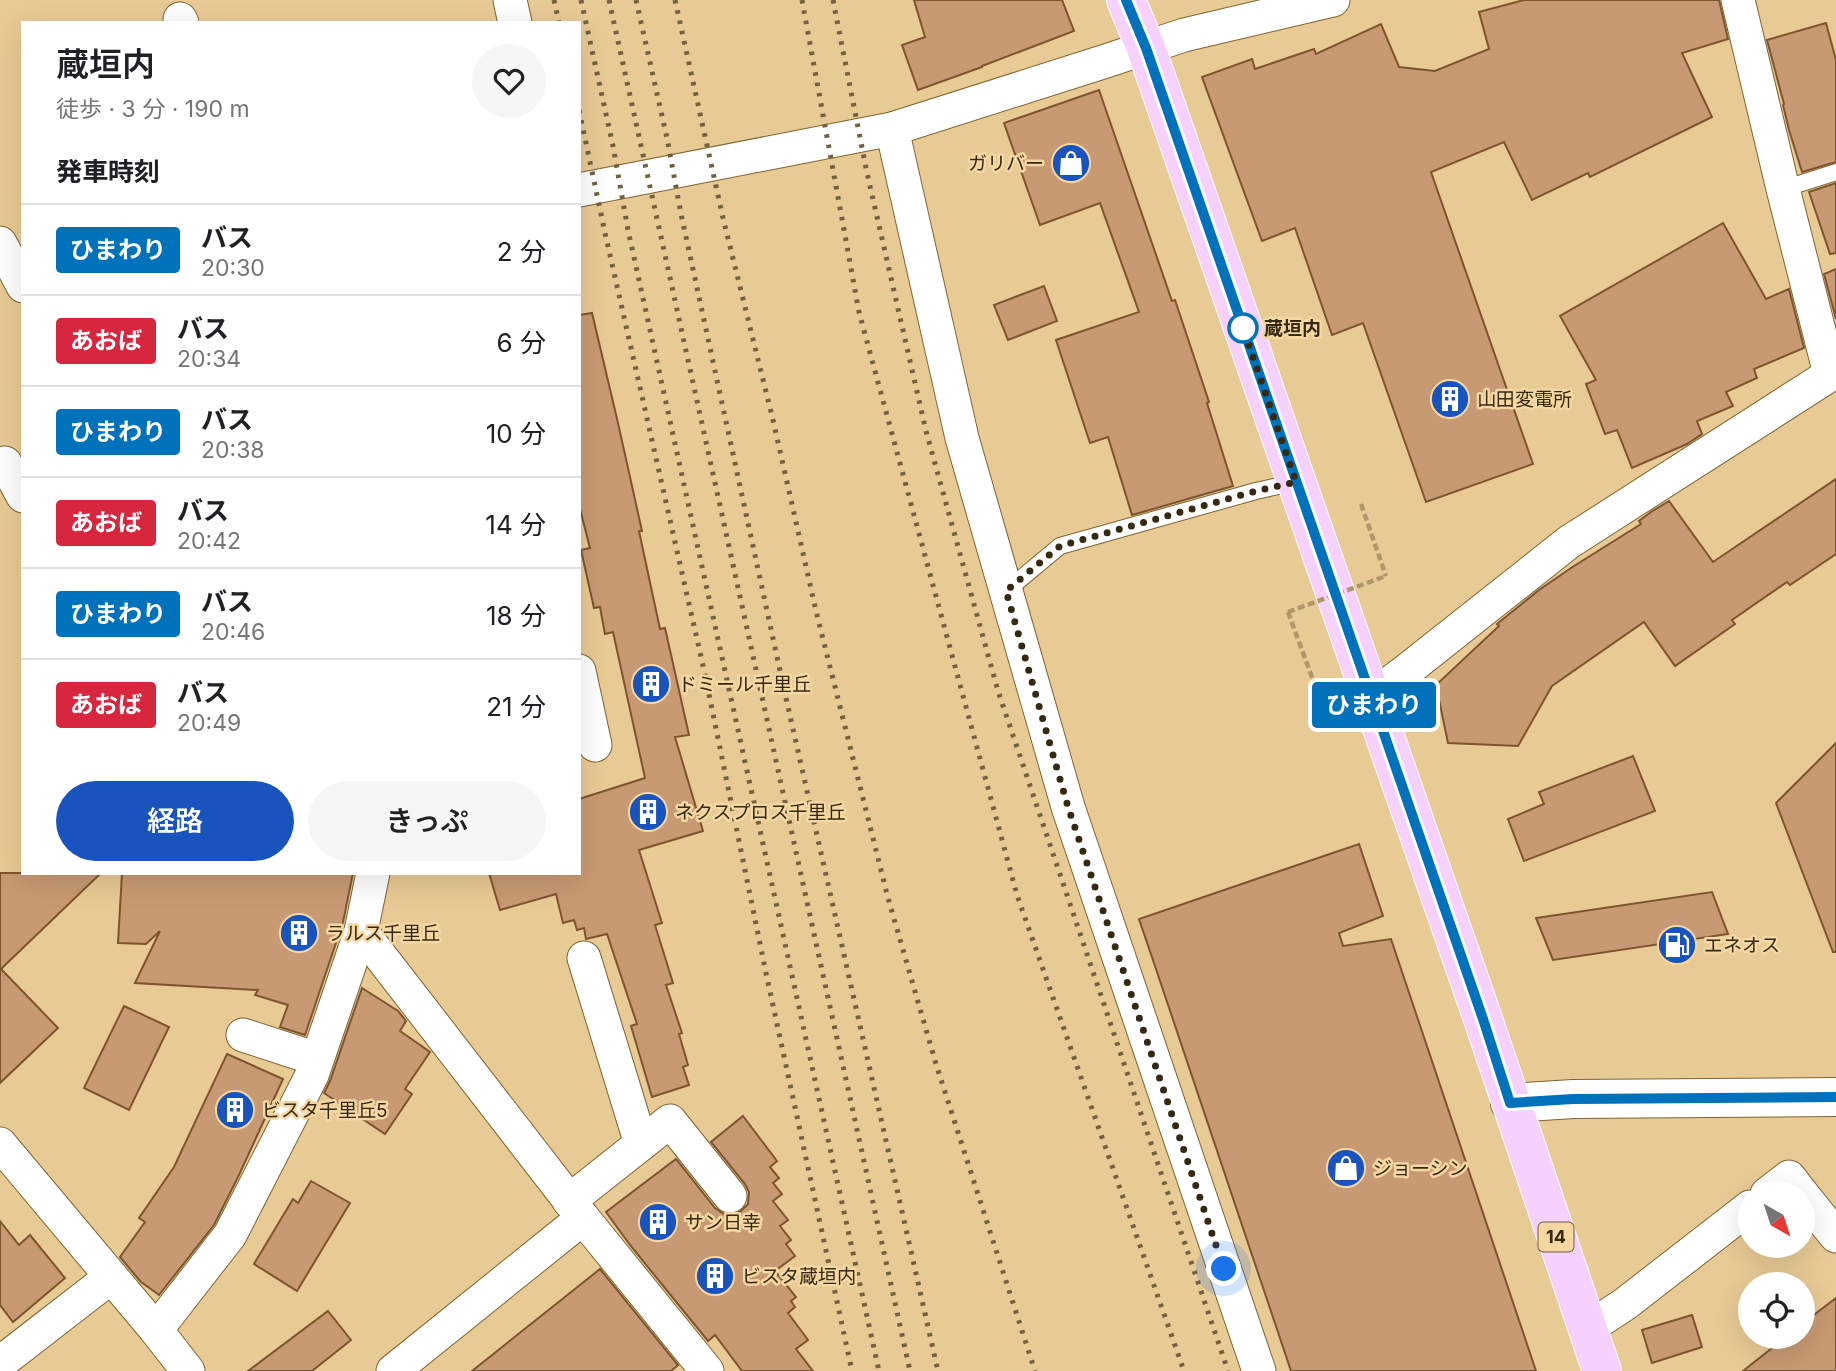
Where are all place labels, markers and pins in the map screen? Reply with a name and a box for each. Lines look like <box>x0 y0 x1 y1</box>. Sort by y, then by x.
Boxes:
shop icon: ガリバー <box>1050 142 1092 184</box>
place label: ガリバー <box>968 152 1044 175</box>
marker: 蔵垣内 <box>1228 313 1258 343</box>
place label: 蔵垣内 <box>1264 317 1321 340</box>
building icon: 山田変電所 <box>1429 378 1471 420</box>
place label: 山田変電所 <box>1477 388 1572 411</box>
building icon: ドミール千里丘 <box>630 663 672 705</box>
place label: ドミール千里丘 <box>678 673 811 696</box>
building icon: ネクスプロス千里丘 <box>627 791 669 833</box>
place label: ネクスプロス千里丘 <box>675 801 845 824</box>
building icon: ラルス千里丘 <box>278 912 320 954</box>
place label: ラルス千里丘 <box>326 922 440 945</box>
fuel station icon: エネオス <box>1656 924 1698 966</box>
place label: エネオス <box>1704 934 1780 957</box>
building icon: ビスタ千里丘5 <box>214 1089 256 1131</box>
place label: ビスタ千里丘5 <box>262 1099 388 1122</box>
shop icon: ジョーシン <box>1325 1147 1367 1189</box>
place label: ジョーシン <box>1373 1157 1468 1180</box>
building icon: サン日幸 <box>637 1201 679 1243</box>
place label: サン日幸 <box>685 1211 761 1234</box>
building icon: ビスタ蔵垣内 <box>694 1255 736 1297</box>
place label: ビスタ蔵垣内 <box>742 1265 856 1288</box>

